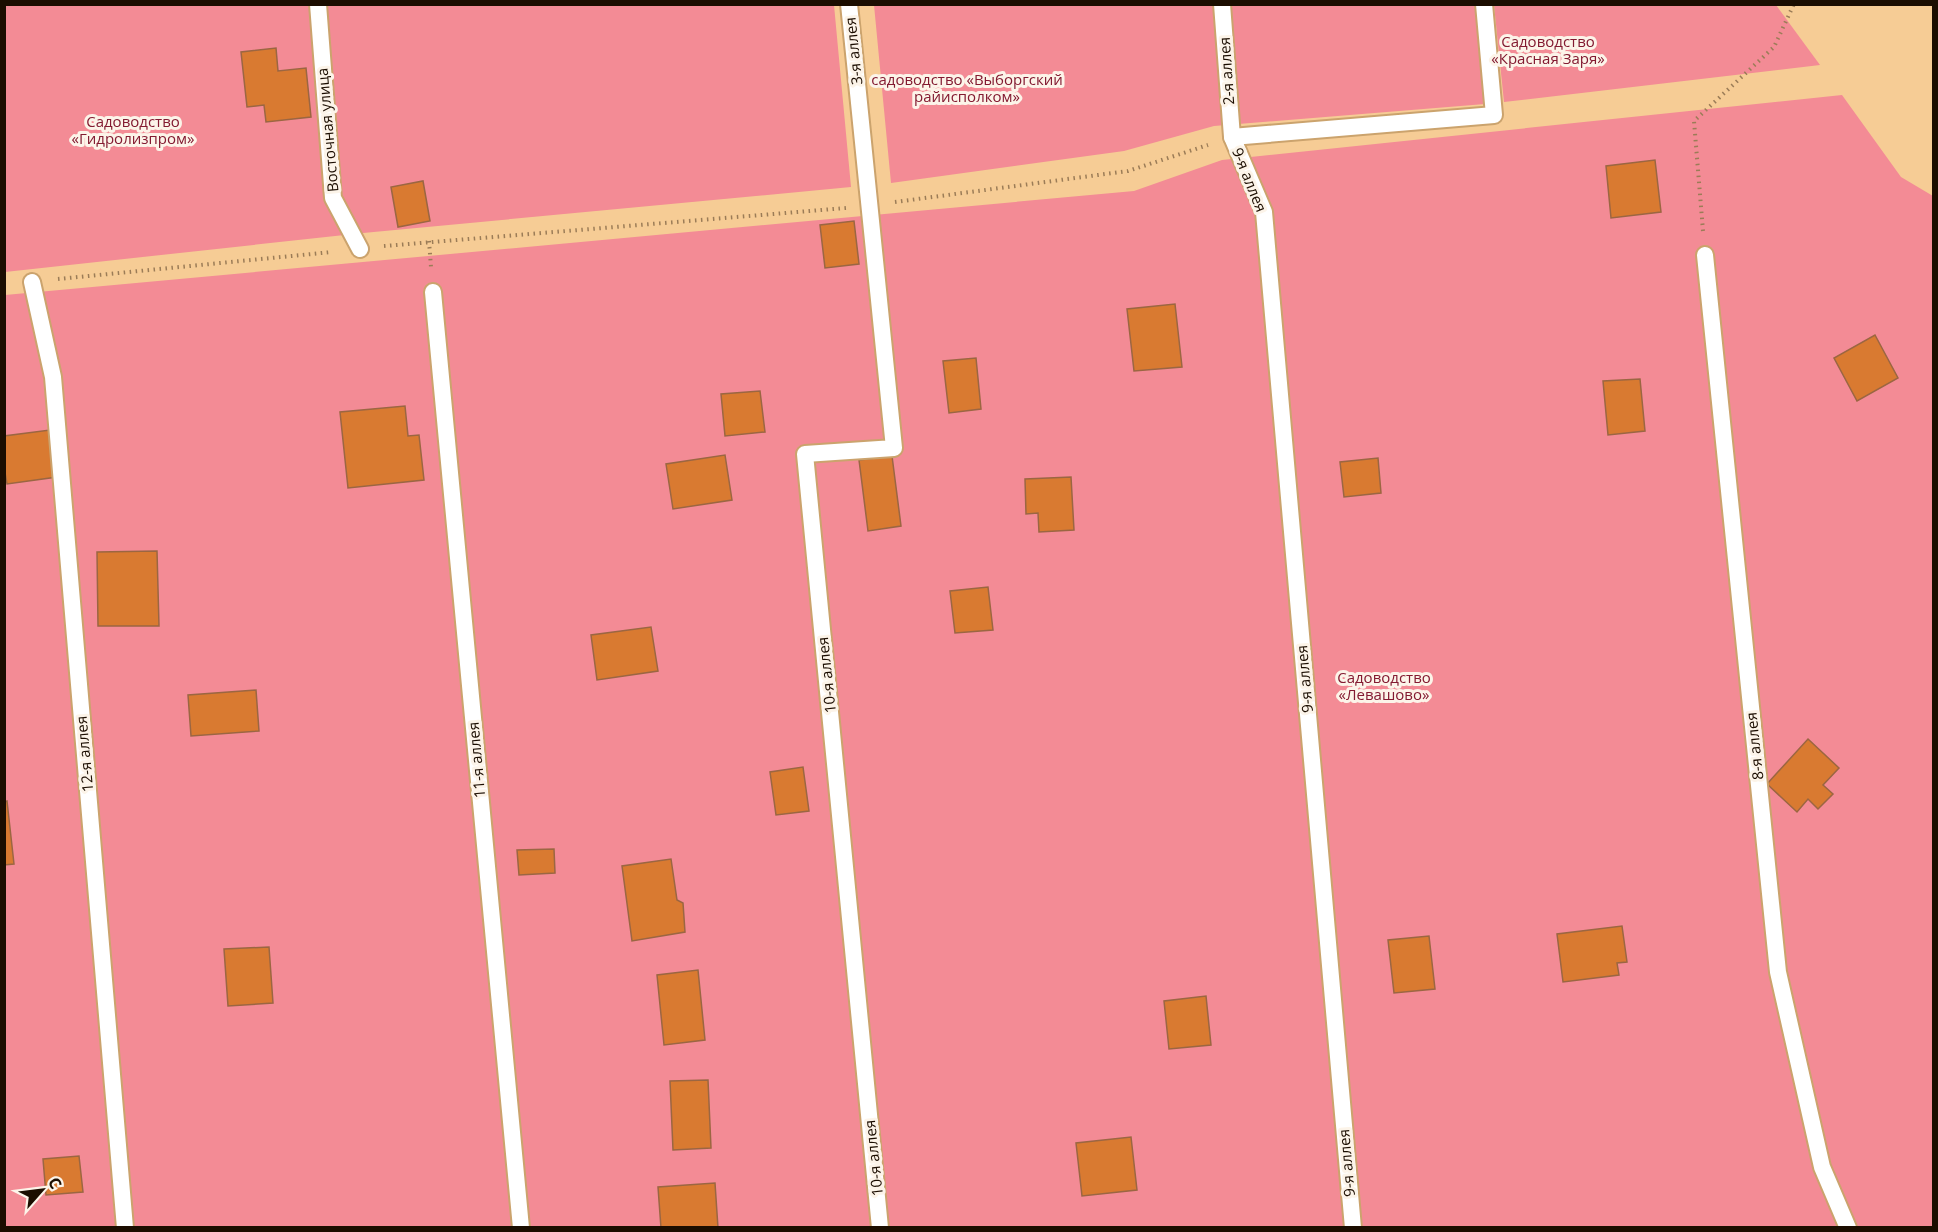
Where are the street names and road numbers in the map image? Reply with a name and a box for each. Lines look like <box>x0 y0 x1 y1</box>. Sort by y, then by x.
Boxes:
street label: 3-я аллея <box>840 16 866 86</box>
street label: 2-я аллея <box>1214 37 1238 106</box>
street label: Восточная улица <box>312 67 342 193</box>
street label: 9-я аллея <box>1228 144 1272 215</box>
street label: 10-я аллея <box>812 636 840 714</box>
street label: 9-я аллея <box>1291 644 1317 714</box>
street label: 8-я аллея <box>1741 711 1767 781</box>
street label: 12-я аллея <box>71 715 97 793</box>
street label: 11-я аллея <box>463 721 489 799</box>
street label: 10-я аллея <box>859 1119 887 1197</box>
street label: 9-я аллея <box>1333 1128 1359 1198</box>

